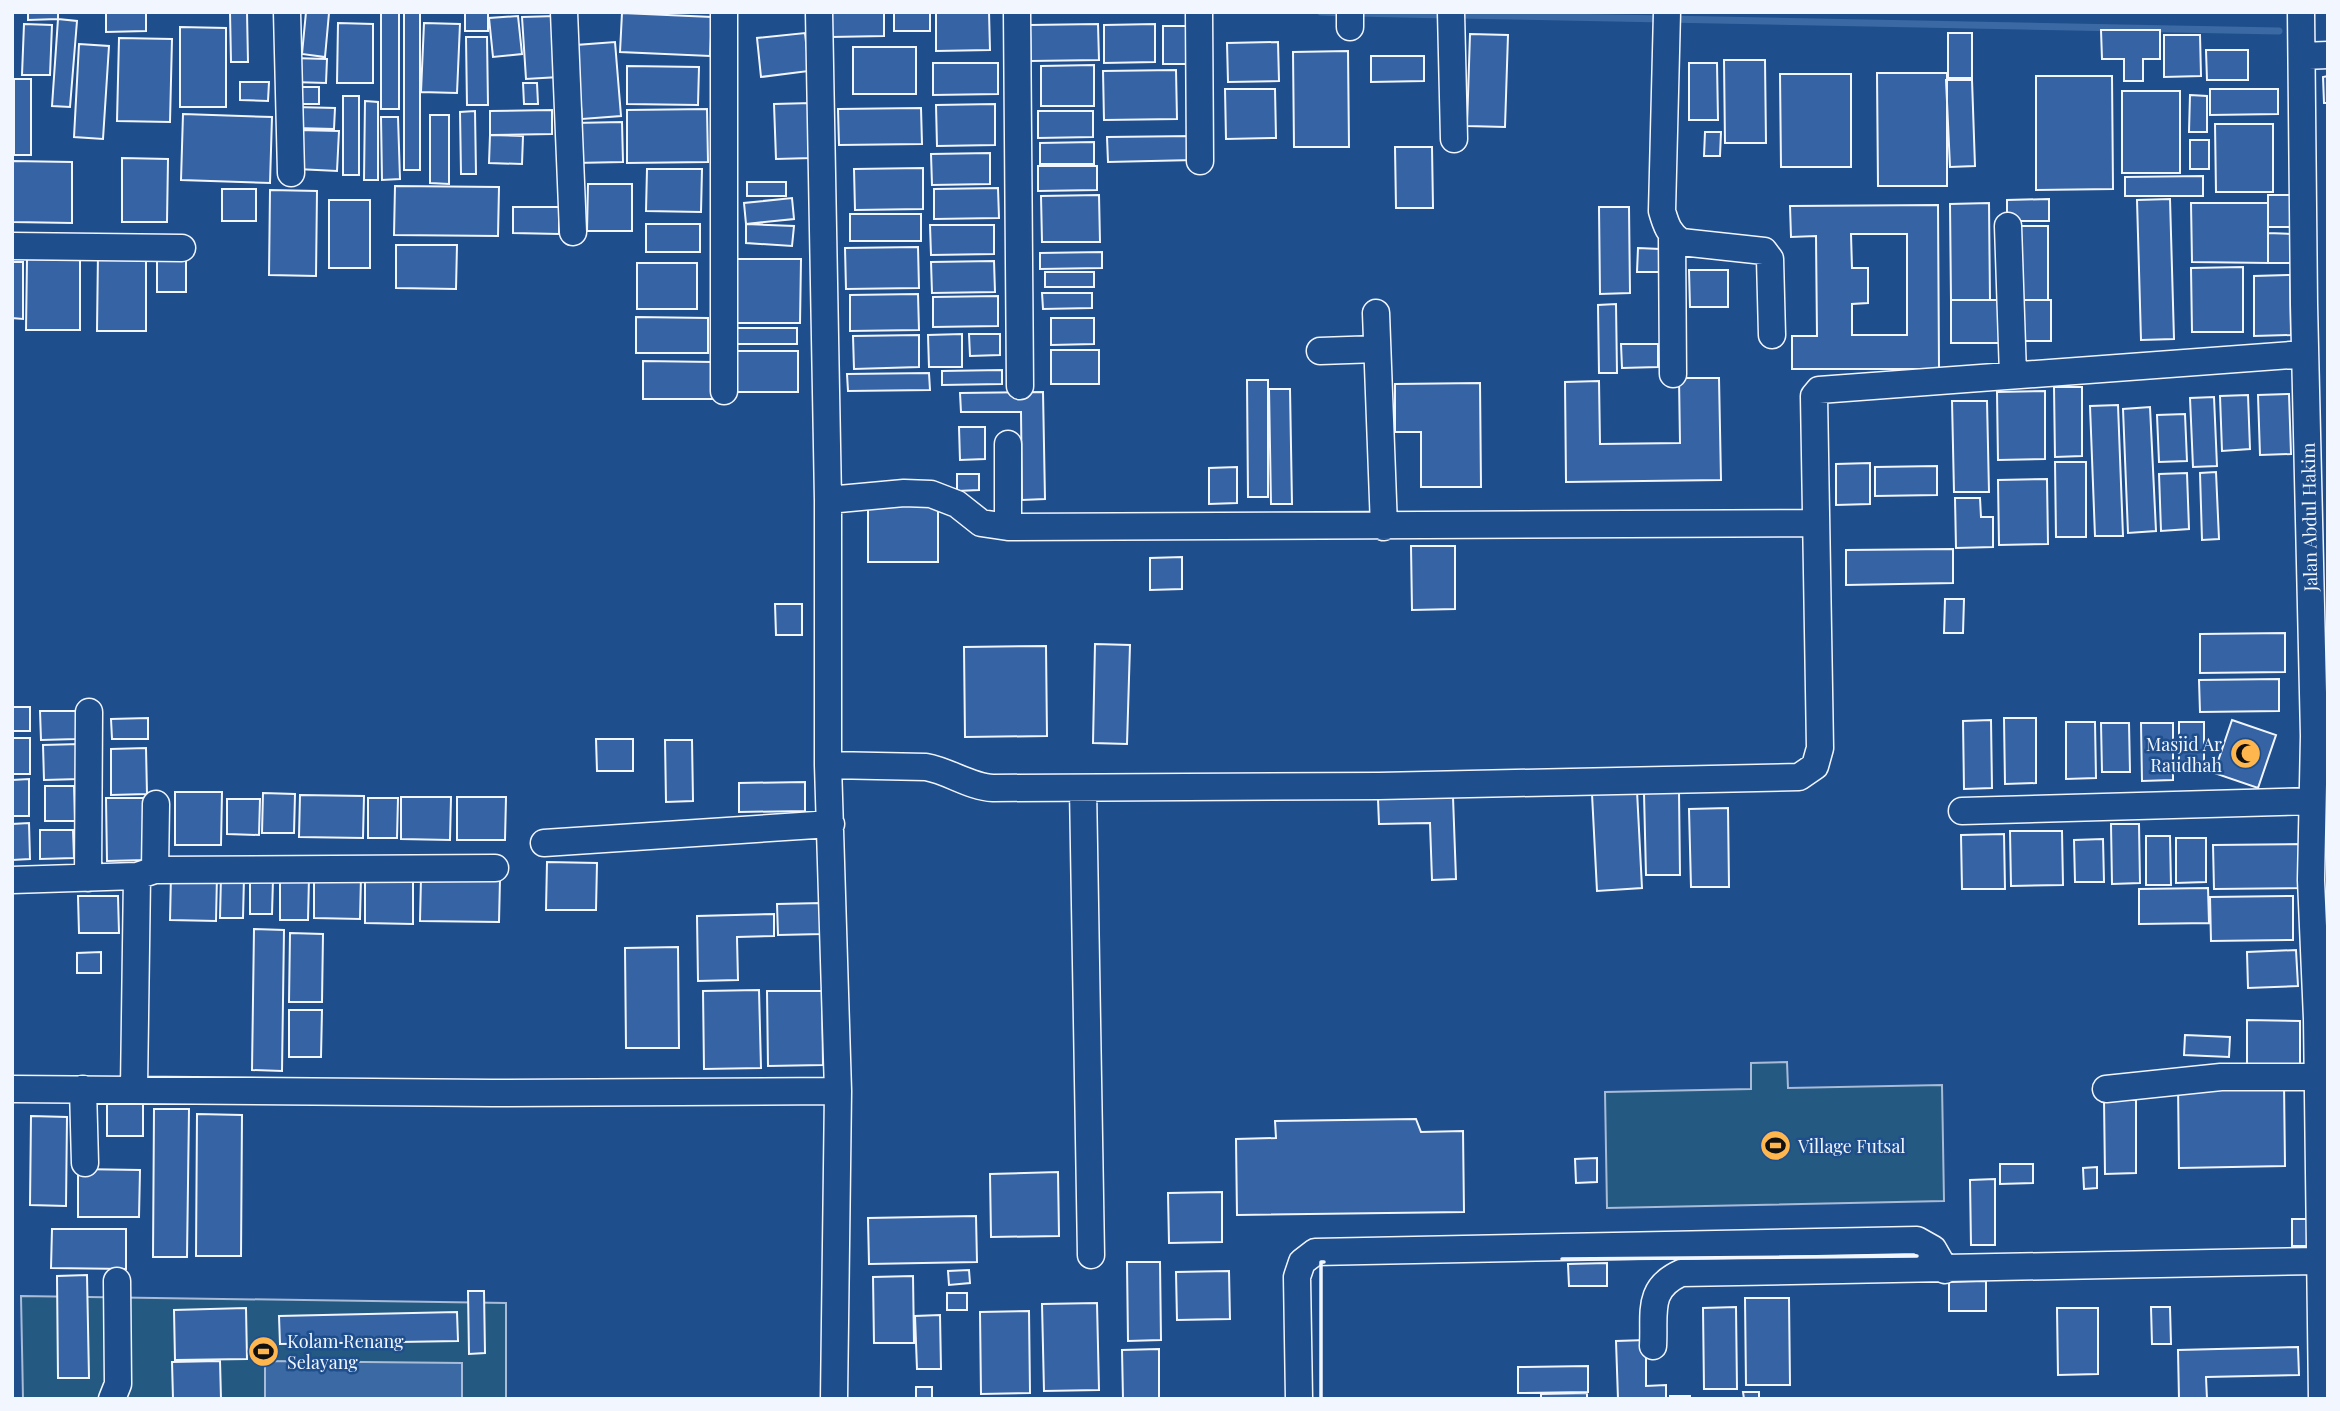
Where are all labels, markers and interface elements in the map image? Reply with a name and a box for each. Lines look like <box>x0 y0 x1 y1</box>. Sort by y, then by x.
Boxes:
street label: Jalan Abdul Hakim <box>2296 442 2322 593</box>
place label: Masjid Ar Raudhah <box>2146 732 2222 777</box>
mosque icon: Masjid Ar Raudhah <box>2228 737 2262 771</box>
sports icon: Village Futsal <box>1758 1129 1792 1163</box>
place label: Village Futsal <box>1797 1134 1906 1158</box>
place label: Kolam Renang Selayang <box>287 1329 404 1374</box>
sports icon: Kolam Renang Selayang <box>247 1334 281 1368</box>

